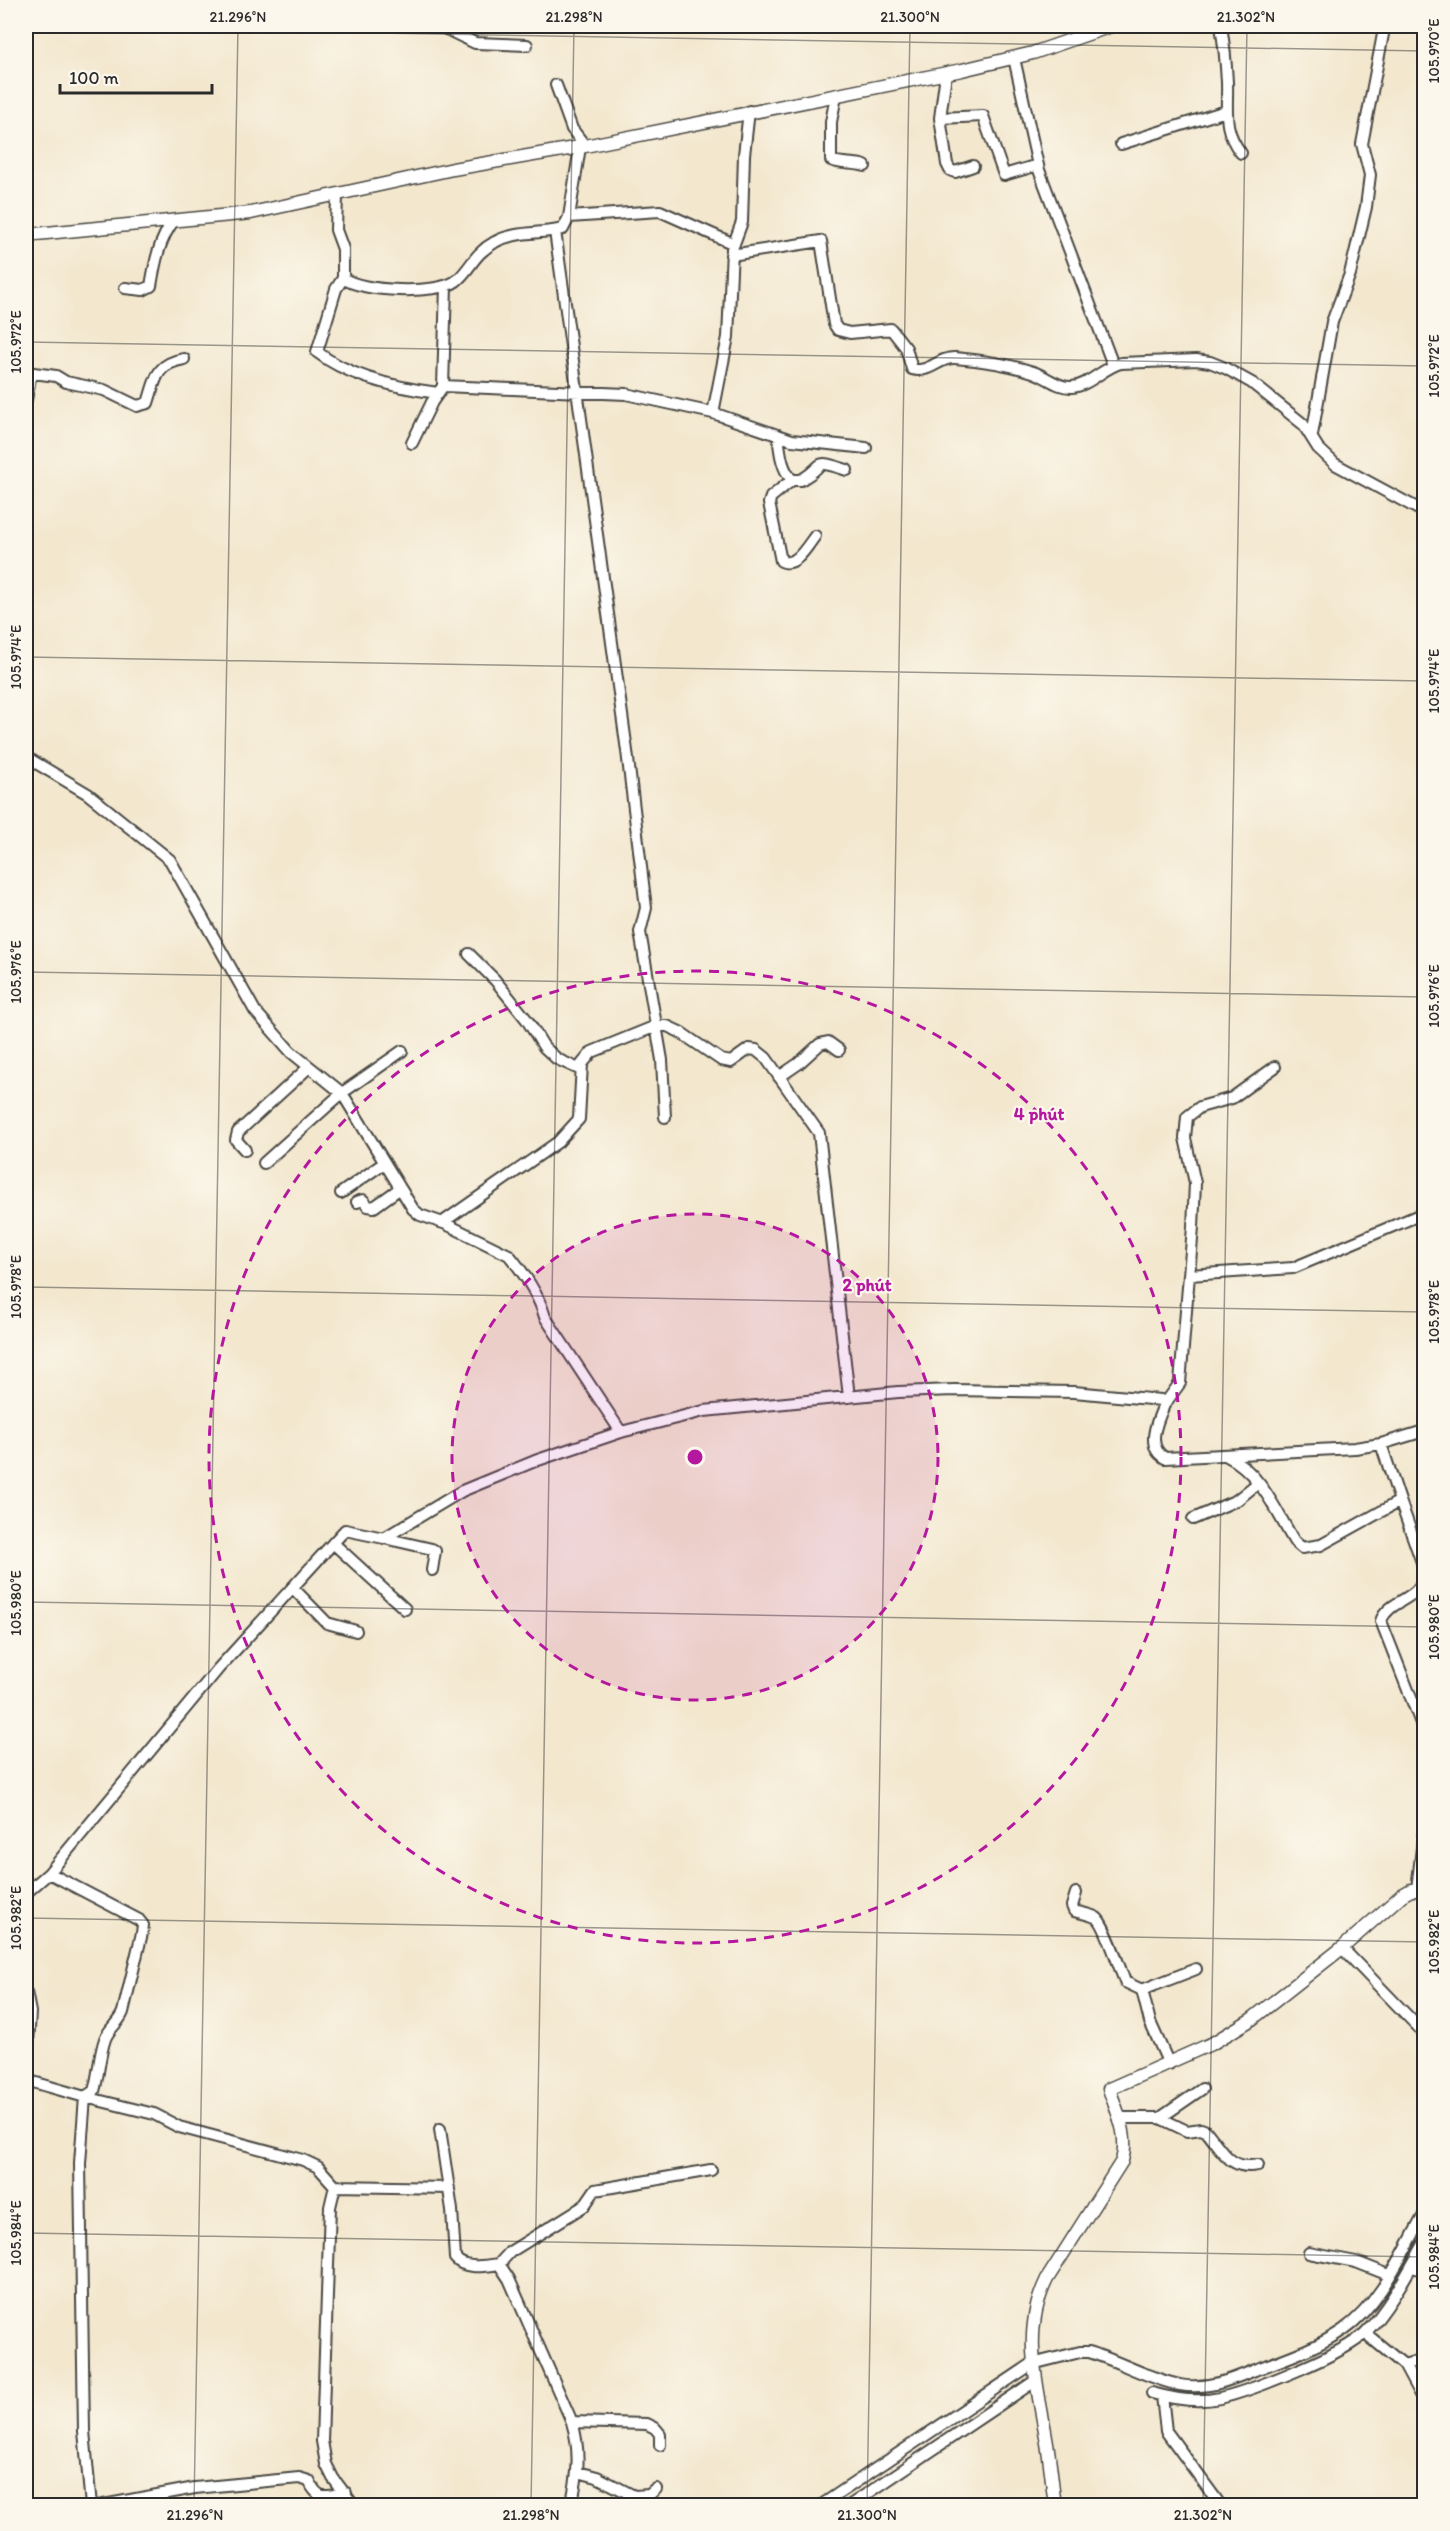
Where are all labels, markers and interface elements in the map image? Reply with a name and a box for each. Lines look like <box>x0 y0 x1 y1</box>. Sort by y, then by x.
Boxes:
text: 21.296°N <box>210 8 266 26</box>
text: 21.298°N <box>545 8 603 26</box>
text: 21.300°N <box>880 8 940 26</box>
text: 21.302°N <box>1217 8 1275 26</box>
text: 105.970°E <box>1425 19 1443 84</box>
scale bar <box>60 57 212 95</box>
text: 100 m <box>69 67 119 89</box>
text: 105.972°E <box>7 310 25 374</box>
text: 105.972°E <box>1425 334 1443 398</box>
text: 105.974°E <box>7 625 25 689</box>
text: 105.974°E <box>1425 649 1443 713</box>
text: 105.976°E <box>7 940 25 1004</box>
text: 105.976°E <box>1425 964 1443 1028</box>
text: 4 phút <box>1014 1103 1064 1125</box>
text: 105.978°E <box>7 1255 25 1319</box>
text: 2 phút <box>843 1274 892 1296</box>
text: 105.978°E <box>1425 1280 1443 1344</box>
centre of rings <box>685 1447 705 1467</box>
text: 105.980°E <box>7 1570 25 1636</box>
text: 105.980°E <box>1425 1594 1443 1660</box>
text: 105.982°E <box>7 1886 25 1950</box>
text: 105.982°E <box>1425 1910 1443 1974</box>
text: 105.984°E <box>7 2200 25 2266</box>
text: 105.984°E <box>1425 2224 1443 2290</box>
text: 21.296°N <box>167 2506 223 2524</box>
text: 21.298°N <box>502 2506 560 2524</box>
text: 21.300°N <box>837 2506 897 2524</box>
text: 21.302°N <box>1174 2506 1232 2524</box>

